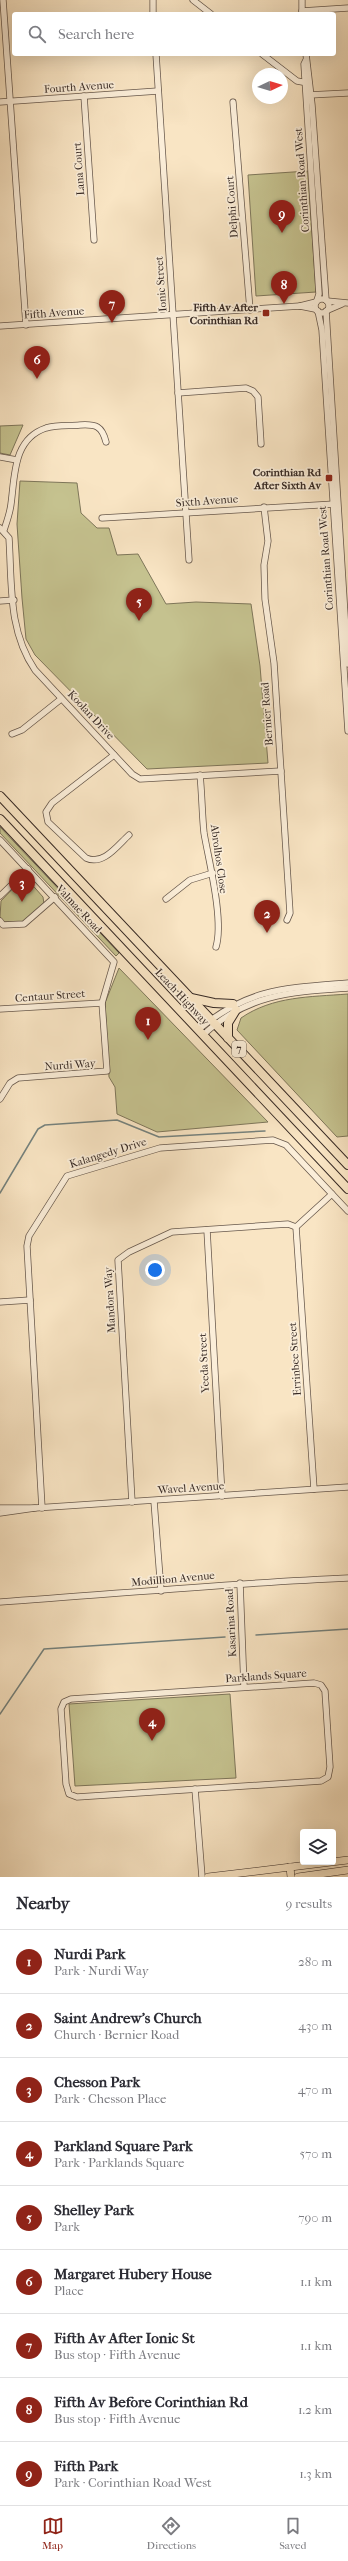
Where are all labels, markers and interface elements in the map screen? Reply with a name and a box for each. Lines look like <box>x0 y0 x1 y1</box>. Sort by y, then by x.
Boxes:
search box <box>12 12 336 56</box>
icon: search <box>26 23 48 45</box>
text: Search here <box>58 25 134 43</box>
north arrow <box>252 68 288 104</box>
street label: Fourth Avenue <box>43 78 115 96</box>
street label: Corinthian Road West <box>292 127 312 233</box>
street label: Lana Court <box>71 142 87 196</box>
street label: Delphi Court <box>223 175 241 239</box>
pin: 9 <box>269 200 295 233</box>
street label: Ionic Street <box>153 256 169 312</box>
pin: 8 <box>271 271 297 304</box>
pin: 7 <box>99 290 125 323</box>
place label: Fifth Av After Corinthian Rd <box>190 301 259 327</box>
street label: Fifth Avenue <box>23 304 85 322</box>
marker: Fifth Av After Corinthian Rd <box>261 308 271 318</box>
pin: 6 <box>24 346 50 379</box>
place label: Corinthian Rd After Sixth Av <box>253 466 322 492</box>
marker: Corinthian Rd After Sixth Av <box>324 473 334 483</box>
street label: Sixth Avenue <box>175 492 239 510</box>
street label: Corinthian Road West <box>316 505 336 611</box>
pin: 5 <box>126 588 152 621</box>
street label: Bernier Road <box>258 681 276 746</box>
street label: Koolan Drive <box>65 688 117 743</box>
street label: Abrolhos Close <box>208 823 230 895</box>
pin: 3 <box>9 869 35 902</box>
street label: Valmae Road <box>53 881 105 937</box>
pin: 2 <box>254 900 280 933</box>
street label: Leach Highway <box>152 966 212 1029</box>
street label: Centaur Street <box>14 987 86 1005</box>
pin: 1 <box>135 1007 161 1040</box>
road number: 7 <box>232 1041 246 1057</box>
street label: Nurdi Way <box>44 1057 97 1073</box>
street label: Kalangedy Drive <box>68 1135 149 1171</box>
your location <box>145 1260 165 1280</box>
street label: Mandora Way <box>102 1266 118 1333</box>
street label: Errinbee Street <box>286 1322 304 1396</box>
street label: Yeeda Street <box>196 1333 212 1394</box>
street label: Wavel Avenue <box>156 1479 225 1497</box>
street label: Modillion Avenue <box>131 1569 216 1589</box>
street label: Kasarina Road <box>223 1587 239 1658</box>
street label: Parklands Square <box>225 1667 308 1685</box>
pin: 4 <box>139 1708 165 1741</box>
map controls <box>300 1829 336 1865</box>
button: layers <box>300 1829 336 1865</box>
text: Nearby <box>16 1893 70 1913</box>
text: 9 results <box>285 1896 332 1911</box>
text: Nurdi Park <box>54 1945 125 1963</box>
text: 1 <box>27 1954 31 1969</box>
text: 280 m <box>298 1954 332 1969</box>
text: Park · Nurdi Way <box>54 1963 149 1978</box>
text: Saint Andrew's Church <box>54 2009 202 2027</box>
text: 2 <box>26 2018 32 2033</box>
text: 430 m <box>298 2018 332 2033</box>
text: Church · Bernier Road <box>54 2027 179 2042</box>
text: Chesson Park <box>54 2073 140 2091</box>
text: 3 <box>26 2082 32 2097</box>
text: 470 m <box>298 2082 332 2097</box>
text: Park · Chesson Place <box>54 2091 167 2106</box>
text: Parkland Square Park <box>54 2137 193 2155</box>
text: 4 <box>25 2146 33 2161</box>
text: 570 m <box>299 2146 332 2161</box>
text: Park · Parklands Square <box>54 2155 184 2170</box>
text: Shelley Park <box>54 2201 134 2219</box>
text: 5 <box>26 2210 32 2225</box>
text: 790 m <box>298 2210 332 2225</box>
text: Park <box>54 2219 80 2234</box>
text: Margaret Hubery House <box>54 2265 212 2283</box>
text: 6 <box>25 2274 33 2289</box>
text: 1.1 km <box>300 2274 332 2289</box>
text: Place <box>54 2283 84 2298</box>
text: Fifth Av After Ionic St <box>54 2329 195 2347</box>
text: 7 <box>26 2338 32 2353</box>
text: 1.1 km <box>300 2338 332 2353</box>
text: Bus stop · Fifth Avenue <box>54 2347 180 2362</box>
text: Fifth Av Before Corinthian Rd <box>54 2393 248 2411</box>
text: 8 <box>26 2402 32 2417</box>
text: 1.2 km <box>298 2402 332 2417</box>
text: Bus stop · Fifth Avenue <box>54 2411 180 2426</box>
text: Fifth Park <box>54 2457 118 2475</box>
text: 9 <box>26 2466 32 2481</box>
text: 1.3 km <box>299 2466 332 2481</box>
text: Park · Corinthian Road West <box>54 2475 212 2490</box>
tab: Map <box>42 2515 64 2552</box>
tab: Directions <box>147 2515 196 2552</box>
tab: Saved <box>279 2515 306 2552</box>

